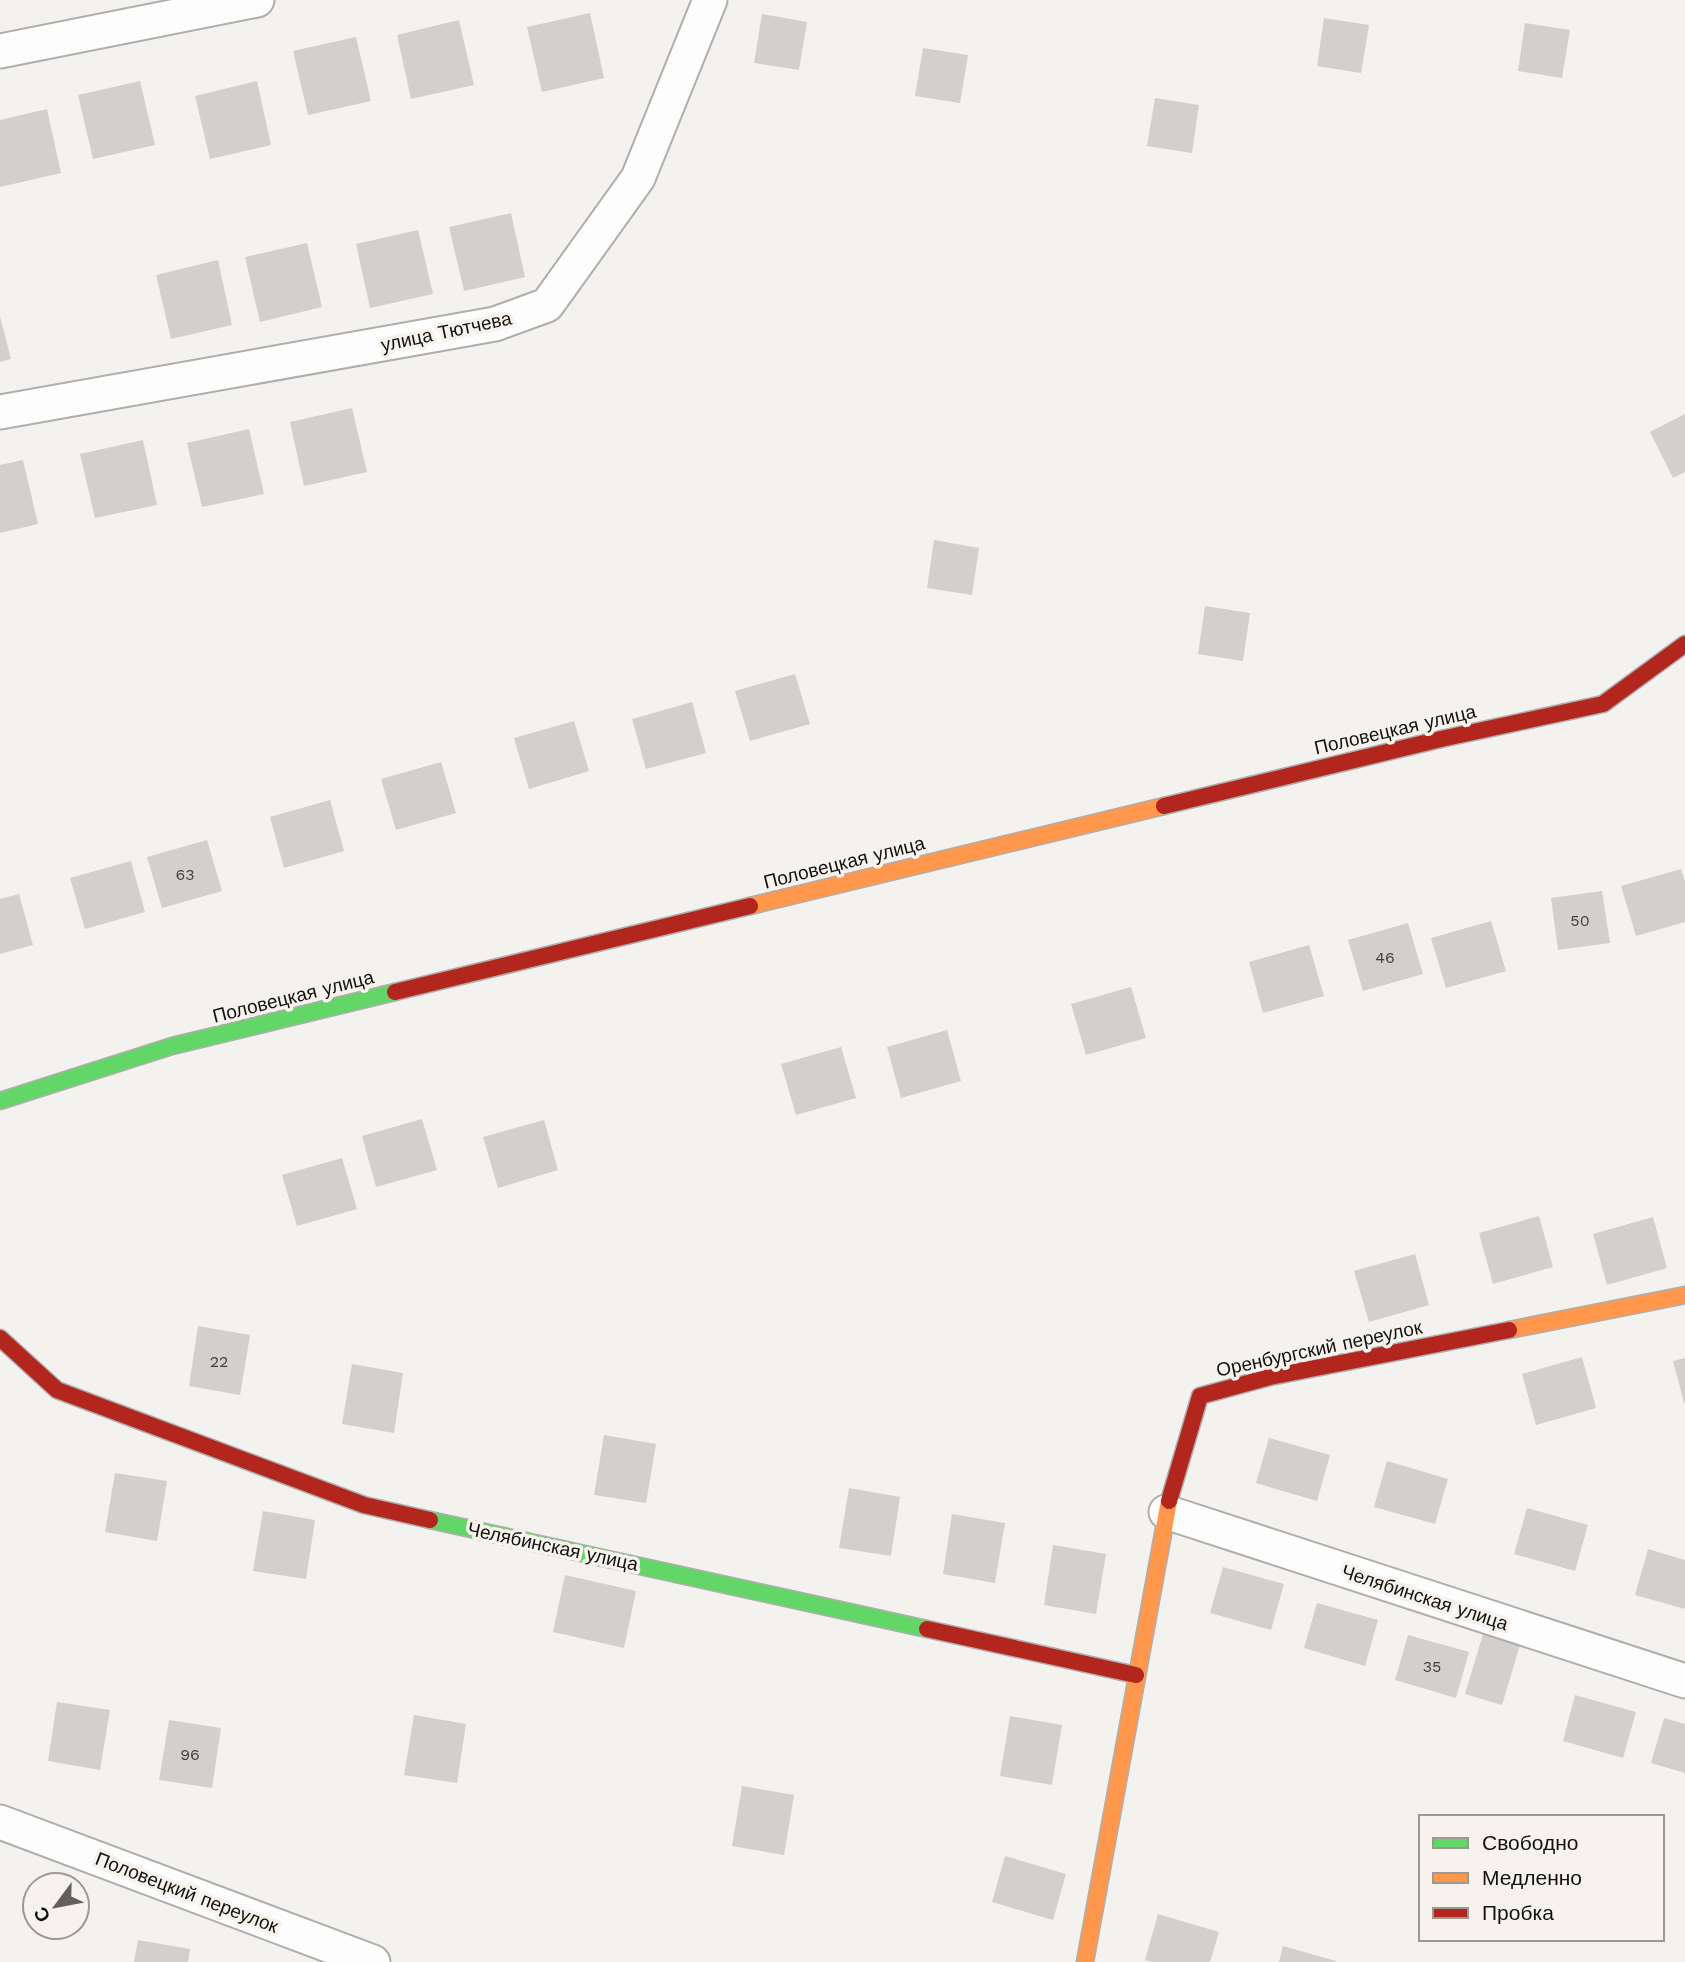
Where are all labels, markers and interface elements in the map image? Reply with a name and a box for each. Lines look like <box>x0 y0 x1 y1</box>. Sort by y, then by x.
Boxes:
street label: улица Тютчева <box>379 306 514 357</box>
street label: Половецкая улица <box>1312 700 1479 759</box>
street label: Половецкая улица <box>761 831 928 894</box>
house number: 63 <box>175 865 195 884</box>
house number: 50 <box>1570 911 1590 930</box>
house number: 46 <box>1375 948 1395 967</box>
street label: Половецкая улица <box>210 965 377 1028</box>
street label: Оренбургский переулок <box>1214 1315 1425 1382</box>
house number: 22 <box>210 1352 228 1371</box>
street label: Челябинская улица <box>466 1517 641 1576</box>
street label: Челябинская улица <box>1339 1560 1511 1635</box>
house number: 35 <box>1423 1657 1441 1676</box>
house number: 96 <box>180 1745 200 1764</box>
legend <box>1419 1815 1664 1941</box>
text: Свободно <box>1482 1830 1579 1855</box>
street label: Половецкий переулок <box>92 1847 282 1938</box>
text: Медленно <box>1482 1865 1582 1890</box>
north arrow <box>21 1871 91 1941</box>
text: Пробка <box>1482 1900 1554 1925</box>
text: С <box>28 1903 55 1927</box>

